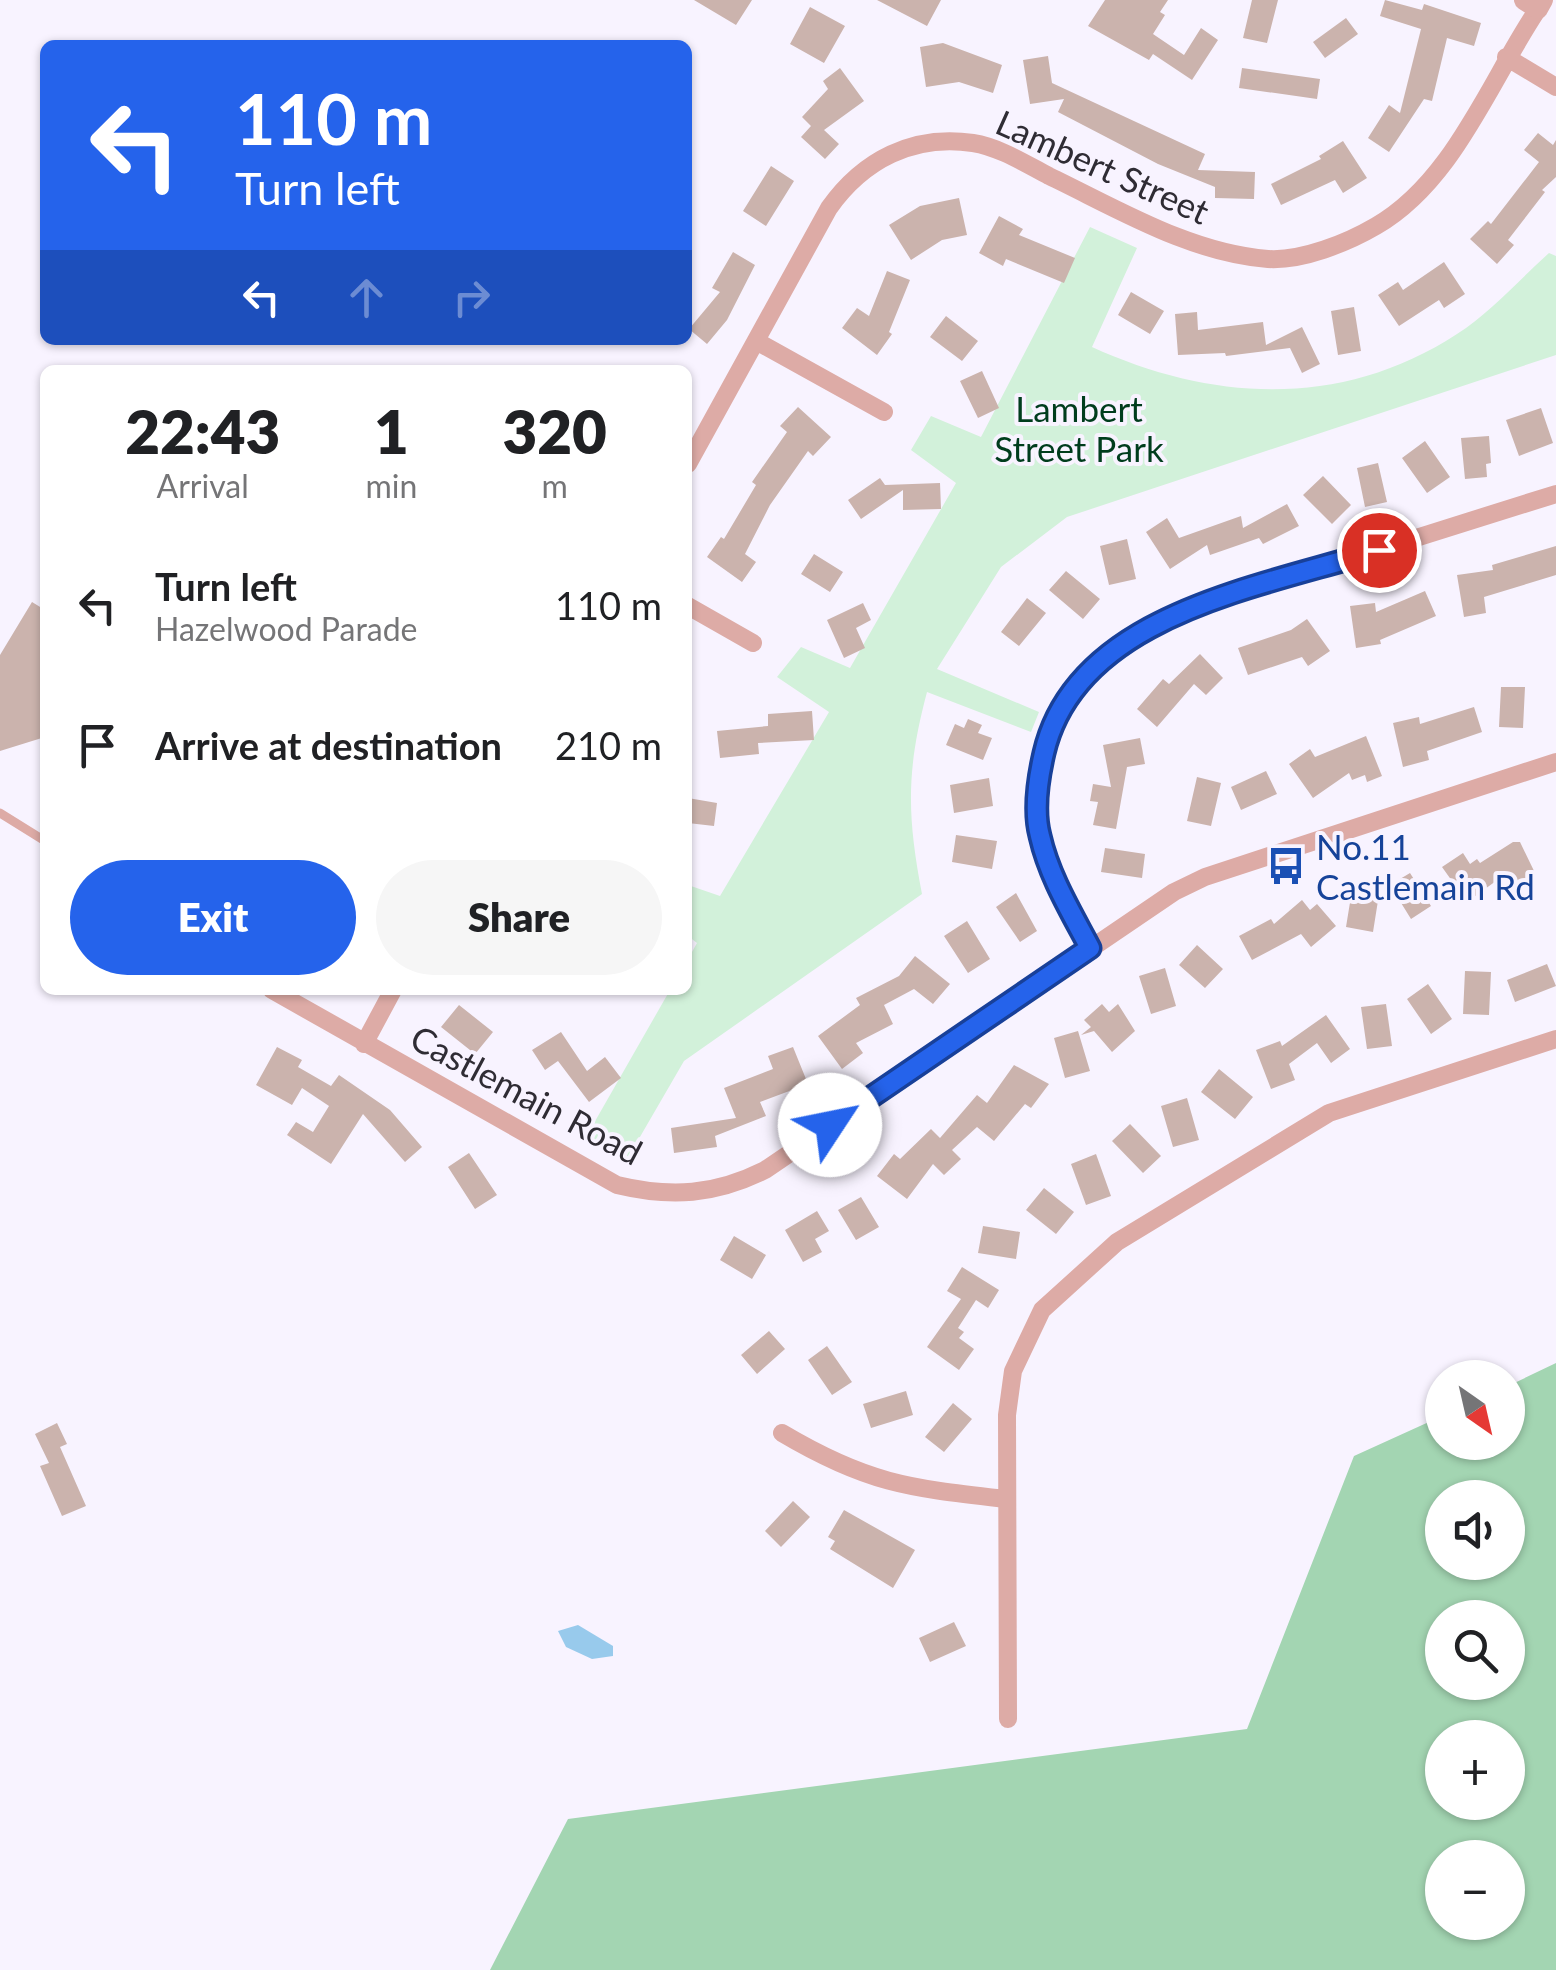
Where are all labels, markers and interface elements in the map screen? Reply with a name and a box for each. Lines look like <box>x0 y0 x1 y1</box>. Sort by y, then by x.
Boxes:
text: 110 m <box>235 76 432 160</box>
icon: left <box>70 80 200 210</box>
street label: Lambert Street <box>990 100 1216 232</box>
text: Turn left <box>235 161 400 215</box>
icon: left <box>234 270 289 325</box>
icon: ahead <box>339 270 394 325</box>
icon: right <box>444 270 499 325</box>
park label: Lambert Street Park <box>994 387 1164 469</box>
text: 22:43 <box>125 395 280 467</box>
text: 1 <box>374 395 409 467</box>
text: 320 <box>502 395 607 467</box>
text: Arrival <box>157 466 249 505</box>
text: min <box>365 466 417 505</box>
text: m <box>541 466 568 505</box>
pin <box>1337 508 1422 593</box>
icon: arrive <box>1352 523 1407 578</box>
text: Turn left <box>155 563 297 609</box>
icon: left <box>70 578 125 633</box>
text: 110 m <box>555 582 662 628</box>
text: Hazelwood Parade <box>155 609 418 648</box>
icon: arrive <box>70 718 125 773</box>
text: Arrive at destination <box>155 722 502 768</box>
text: 210 m <box>555 722 662 768</box>
place label: No.11 Castlemain Rd <box>1316 825 1535 907</box>
bus stop icon: No.11 Castlemain Rd <box>1265 845 1307 887</box>
button: Exit <box>70 860 356 975</box>
button: Share <box>376 860 662 975</box>
street label: Castlemain Road <box>404 1015 650 1173</box>
position arrow <box>778 1073 882 1177</box>
north arrow <box>1425 1360 1525 1460</box>
map controls <box>1425 1360 1525 1940</box>
button: sound <box>1425 1480 1525 1580</box>
button: search <box>1425 1600 1525 1700</box>
button: + <box>1425 1720 1525 1820</box>
button: − <box>1425 1840 1525 1940</box>

